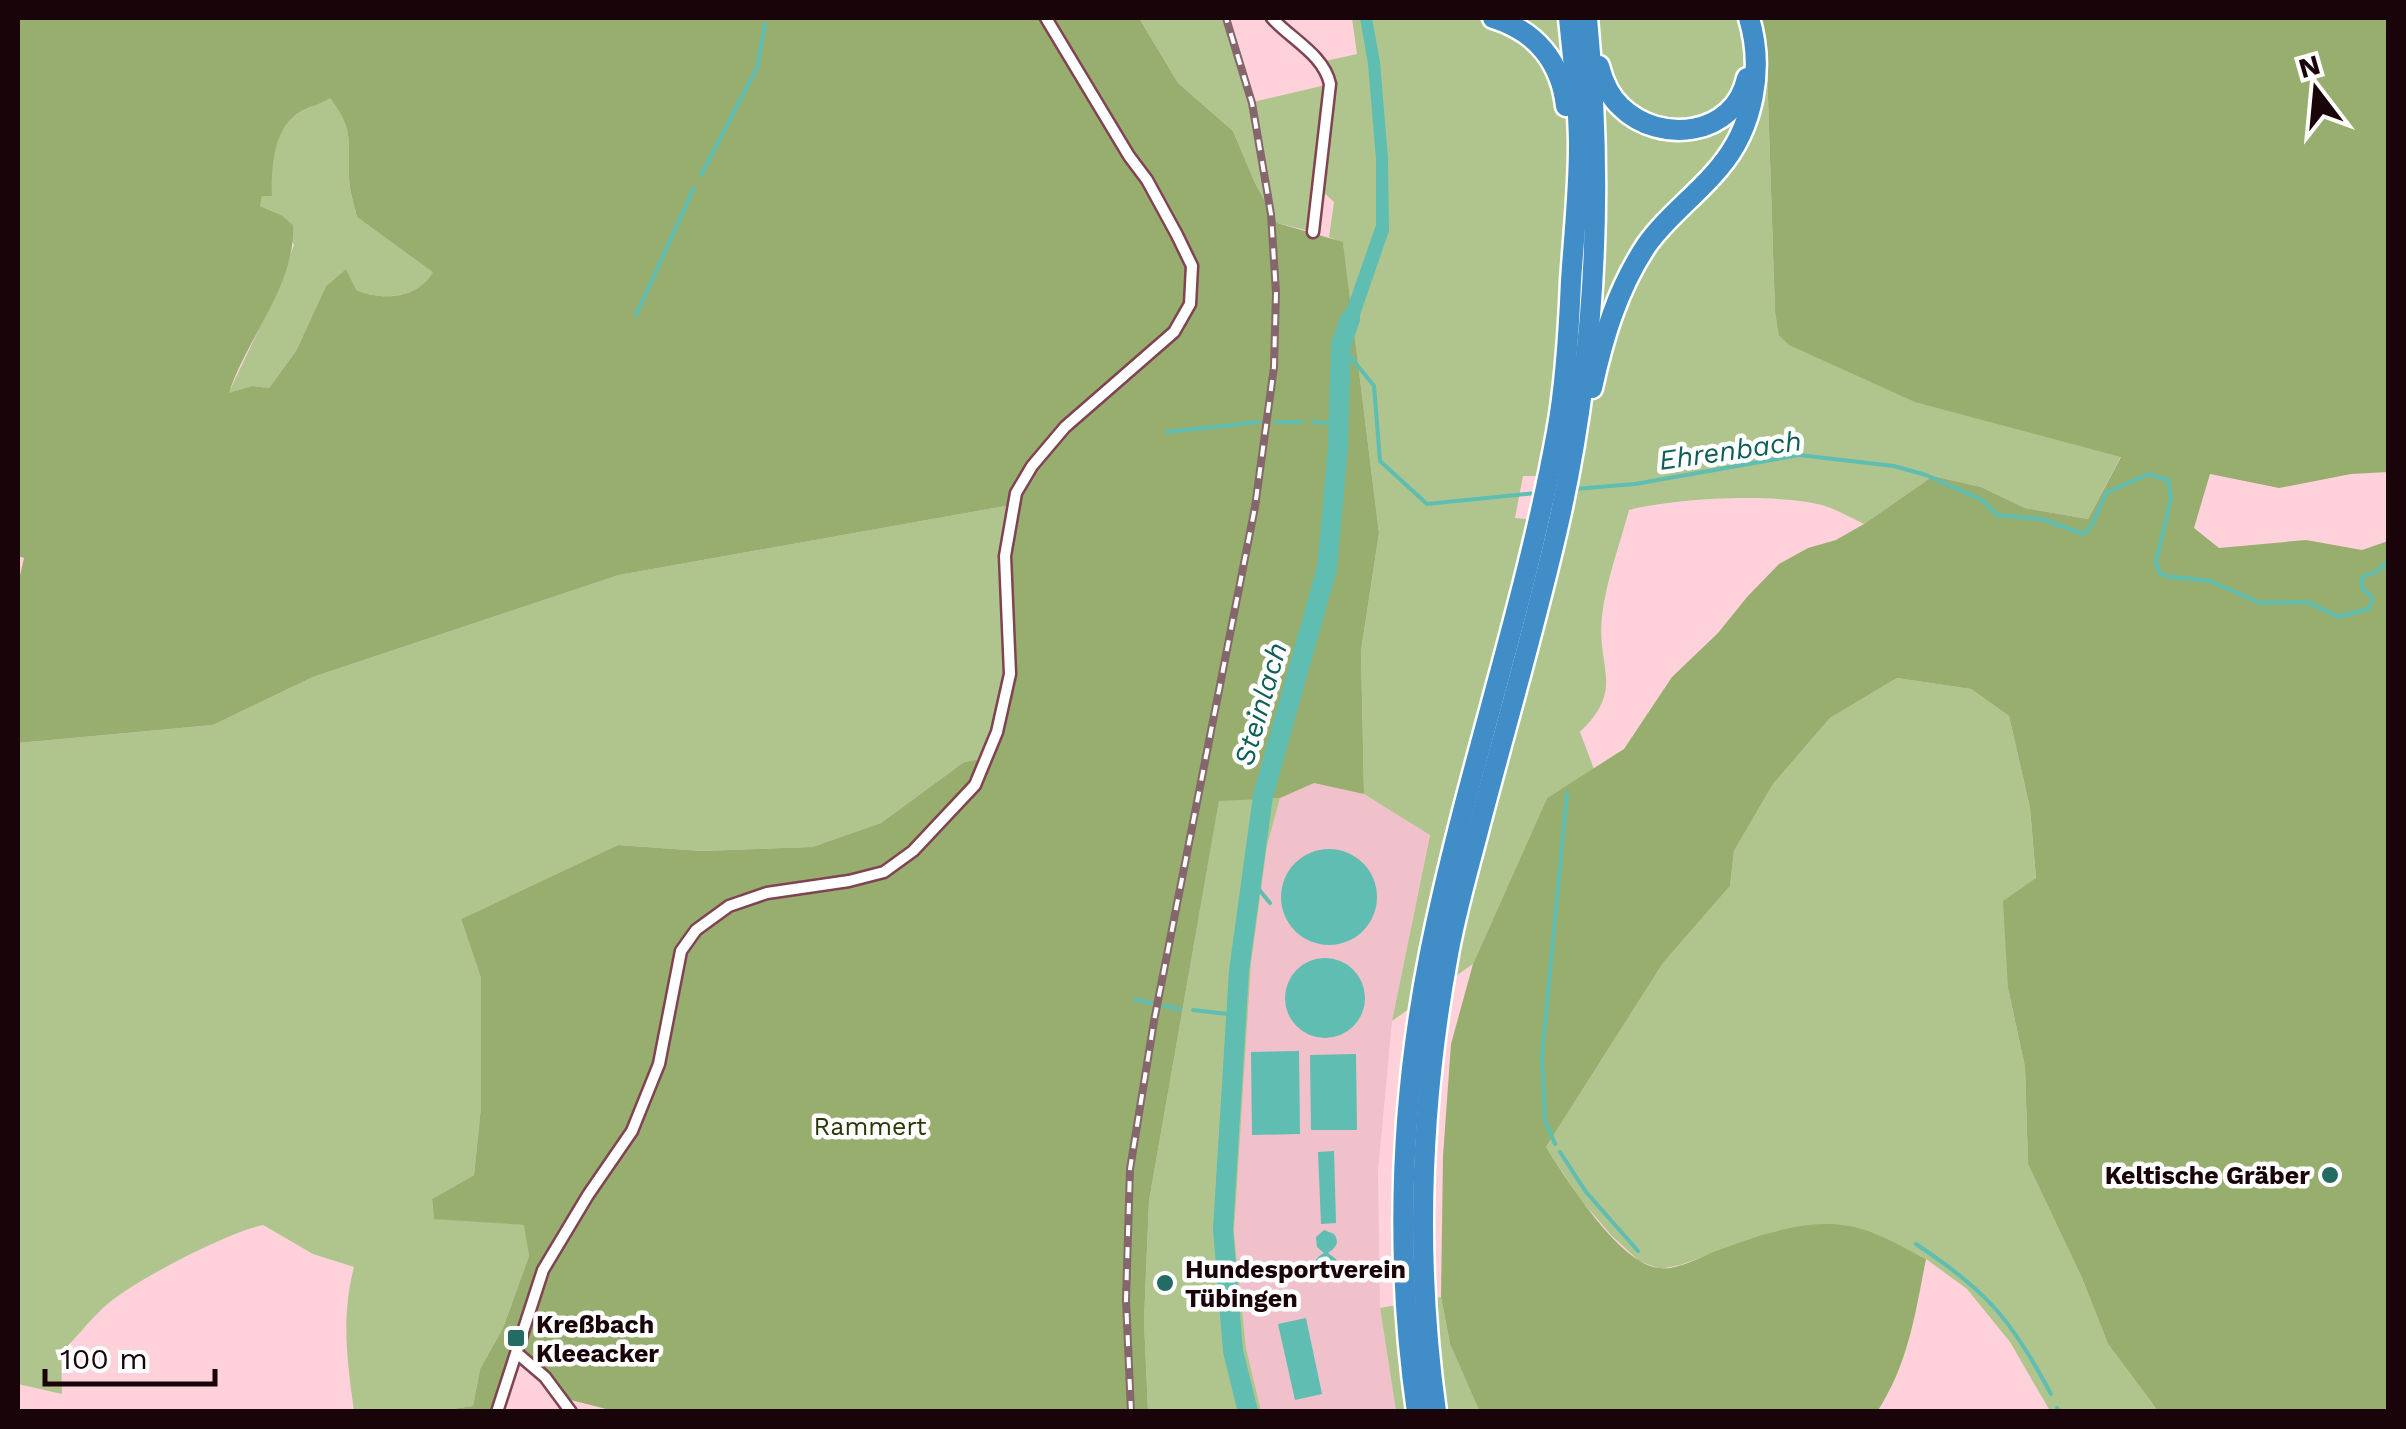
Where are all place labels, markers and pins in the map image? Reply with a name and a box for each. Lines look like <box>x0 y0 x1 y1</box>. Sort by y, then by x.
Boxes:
place label: Keltische Gräber <box>2105 1161 2310 1190</box>
marker: Keltische Gräber <box>2319 1164 2341 1186</box>
place label: Hundesportverein Tübingen <box>1185 1255 1406 1313</box>
marker: Hundesportverein Tübingen <box>1154 1272 1176 1294</box>
place label: Kreßbach Kleeacker <box>536 1310 659 1368</box>
marker: Kreßbach Kleeacker <box>505 1327 527 1349</box>

